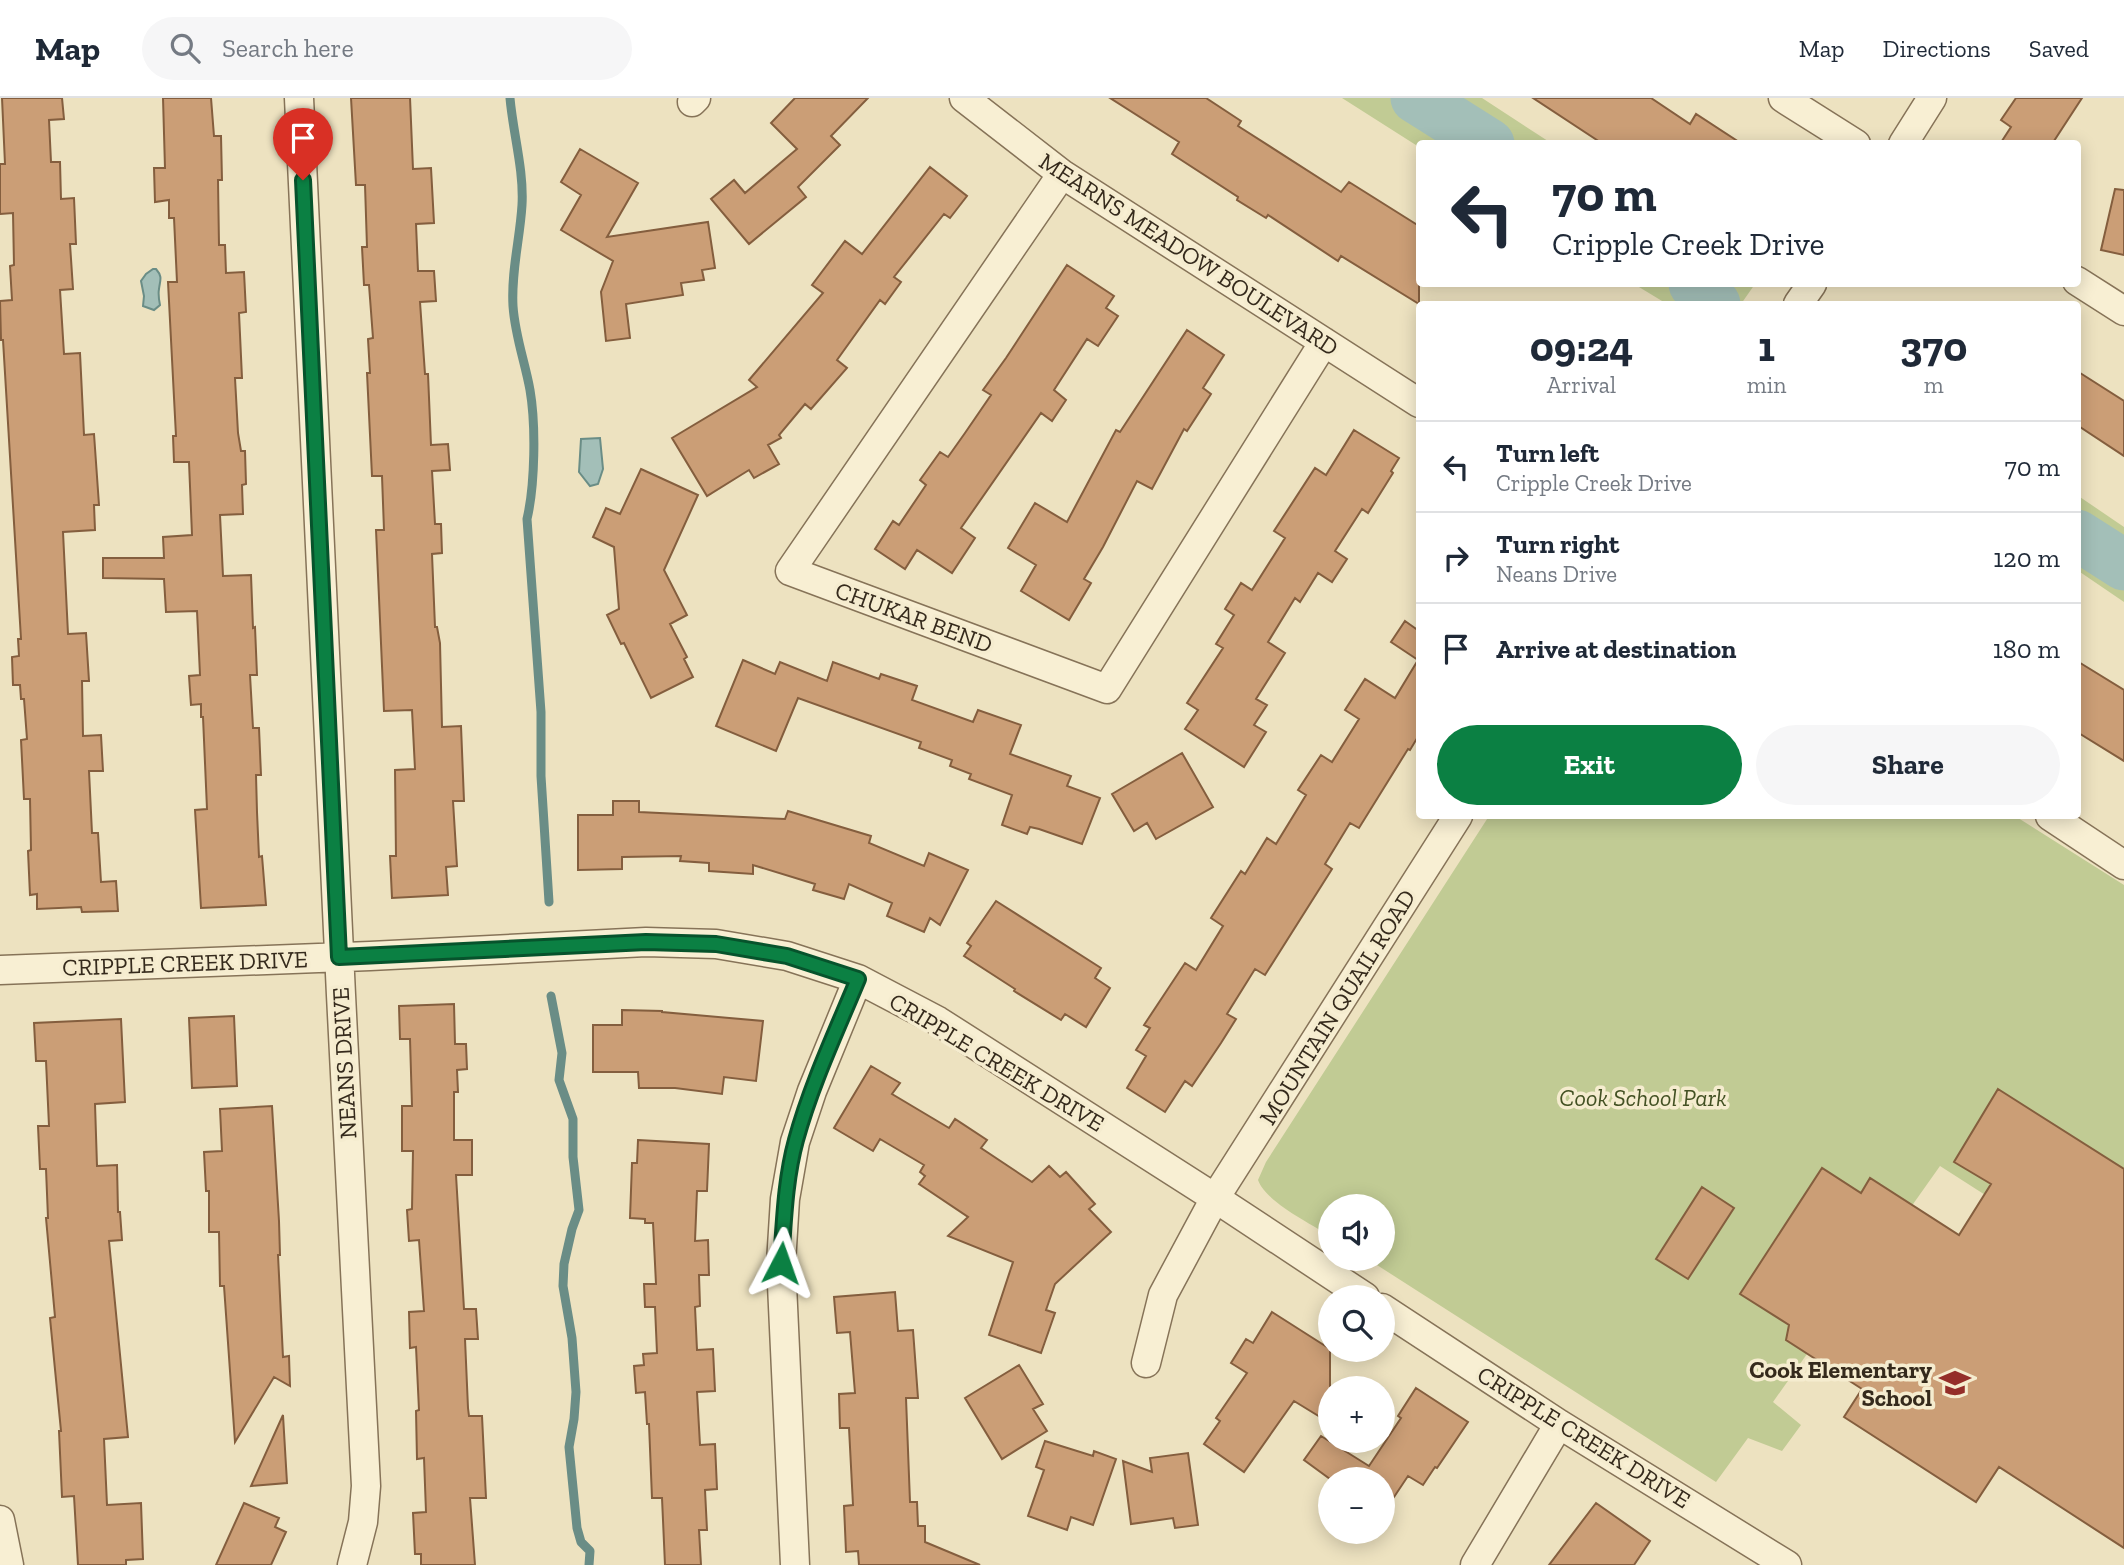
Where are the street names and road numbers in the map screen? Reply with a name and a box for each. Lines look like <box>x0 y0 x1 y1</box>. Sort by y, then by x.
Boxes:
street label: MEARNS MEADOW BOULEVARD <box>1034 146 1344 362</box>
street label: CHUKAR BEND <box>831 575 997 659</box>
street label: MOUNTAIN QUAIL ROAD <box>1253 884 1421 1130</box>
street label: CRIPPLE CREEK DRIVE <box>62 944 308 982</box>
street label: NEANS DRIVE <box>326 986 362 1140</box>
street label: CRIPPLE CREEK DRIVE <box>884 986 1110 1138</box>
street label: CRIPPLE CREEK DRIVE <box>1472 1360 1696 1514</box>

